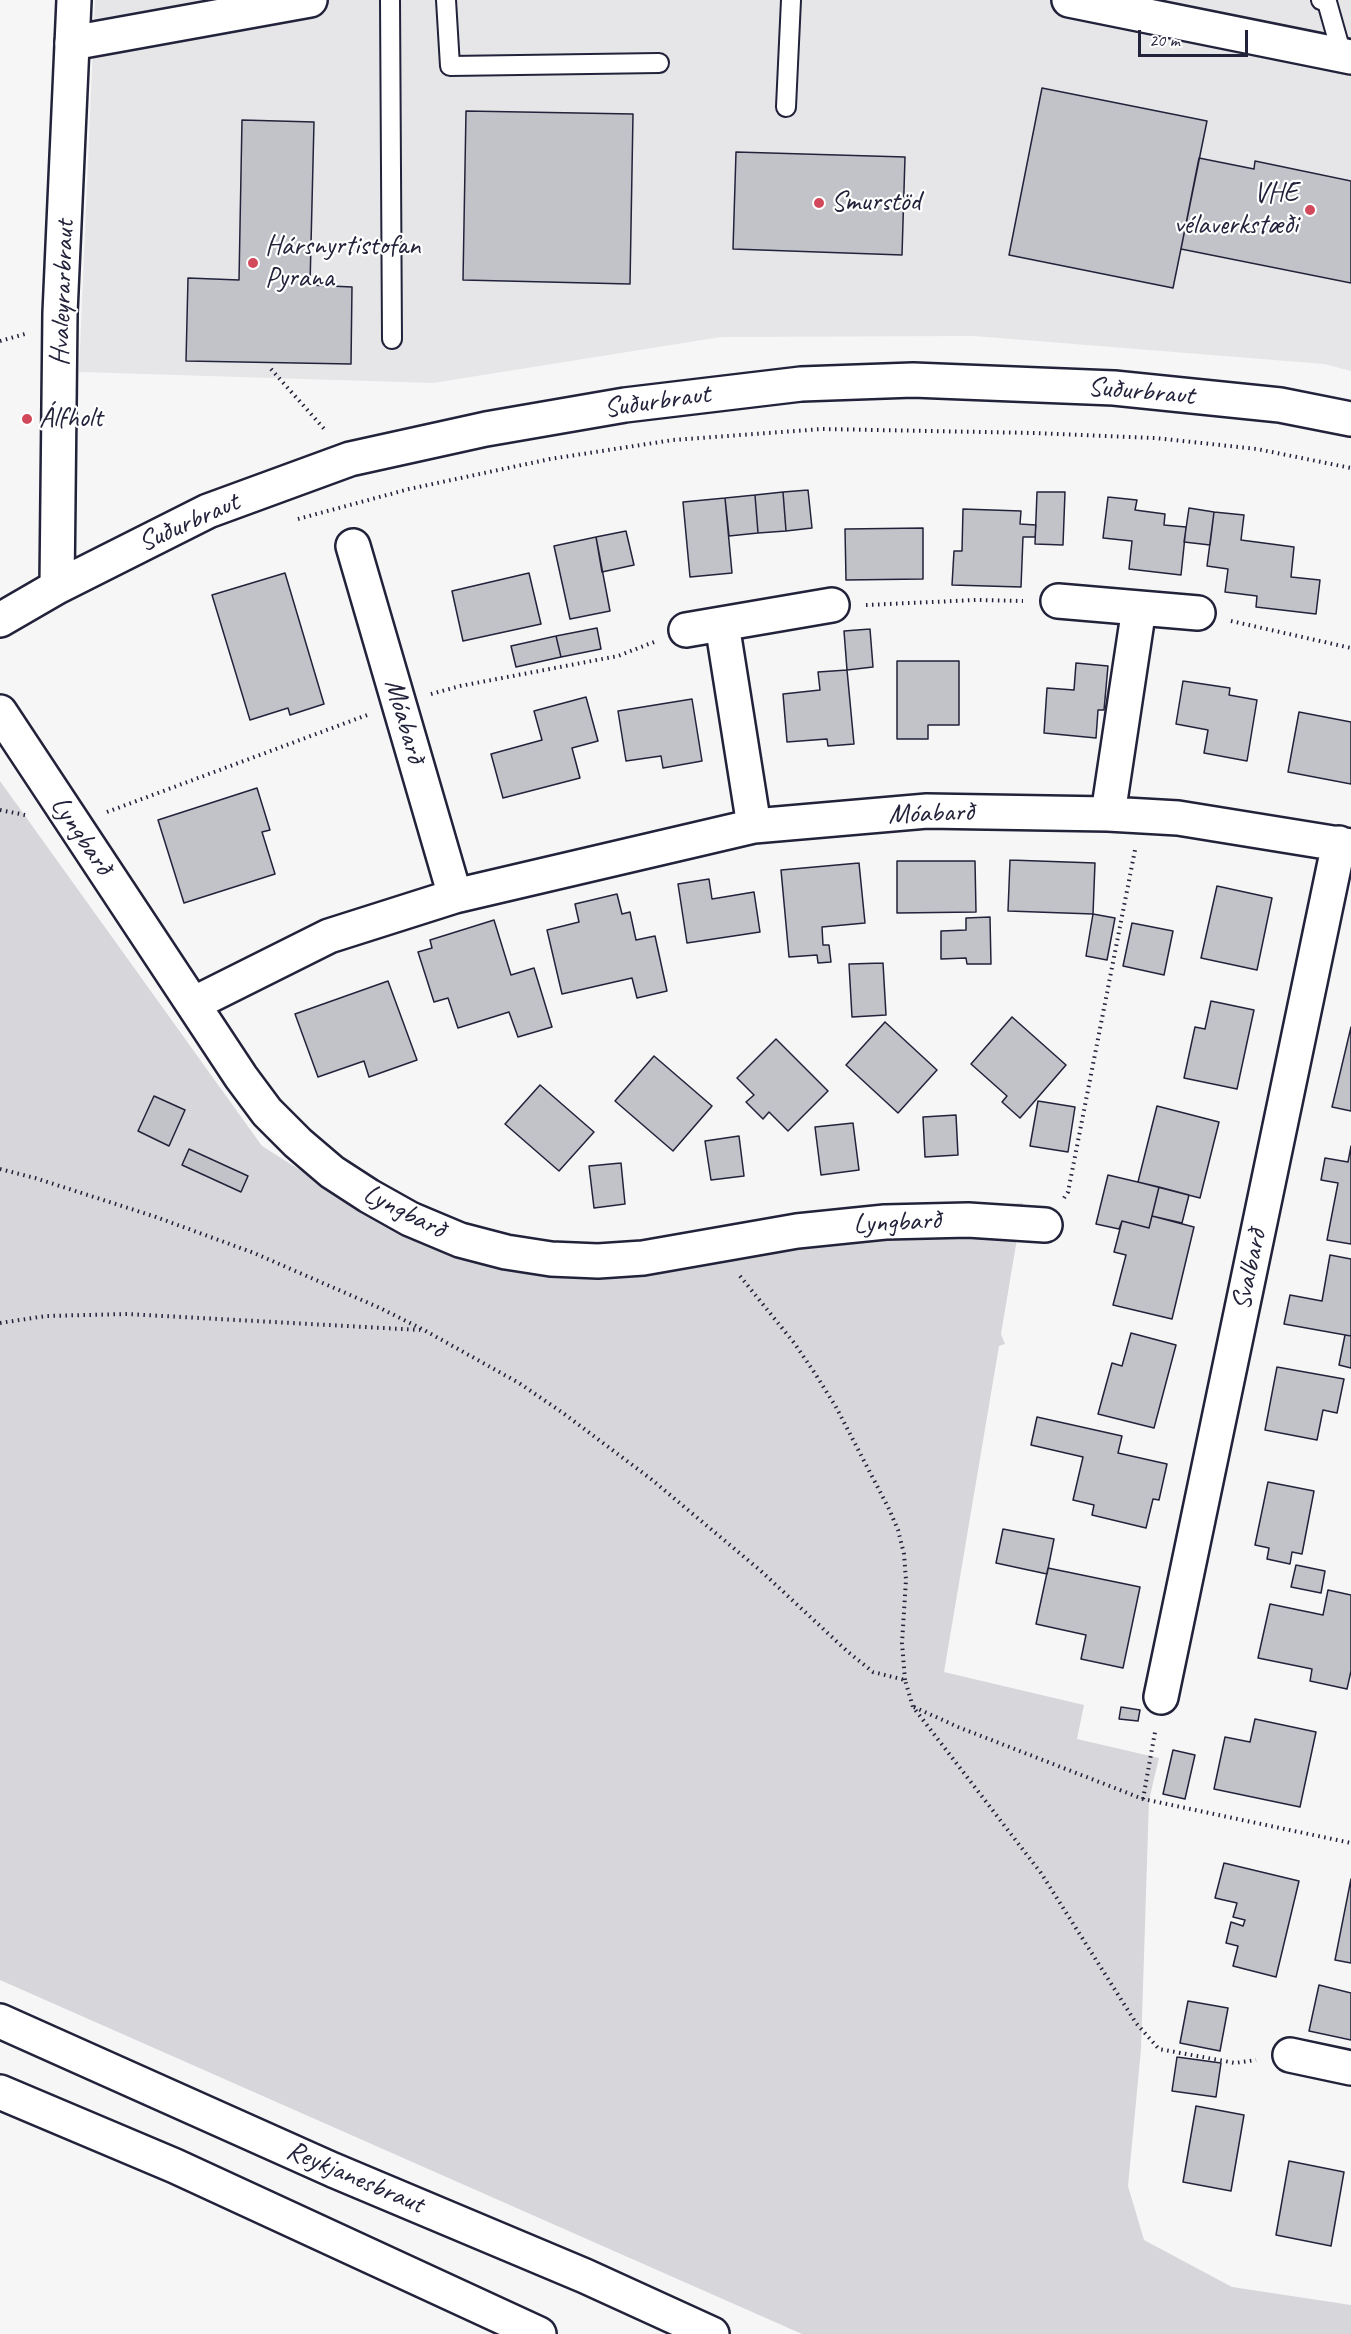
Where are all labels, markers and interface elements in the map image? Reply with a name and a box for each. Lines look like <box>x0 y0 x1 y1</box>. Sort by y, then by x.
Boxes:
scale bar <box>1141 18 1250 56</box>
text: 20 m <box>1149 29 1180 51</box>
place label: VHE vélaverkstæði <box>1174 177 1298 243</box>
place label: Smurstöd <box>831 186 920 220</box>
marker: Smurstöd <box>812 196 826 210</box>
marker: VHE vélaverkstæði <box>1303 203 1317 217</box>
street label: Hvaleyrarbraut <box>44 219 82 367</box>
place label: Hársnyrtistofan Pyrana <box>265 230 420 296</box>
marker: Hársnyrtistofan Pyrana <box>246 256 260 270</box>
street label: Suðurbraut <box>1086 371 1196 413</box>
street label: Suðurbraut <box>602 378 712 426</box>
place label: Álfholt <box>39 402 103 436</box>
marker: Álfholt <box>20 412 34 426</box>
street label: Suðurbraut <box>133 486 245 560</box>
street label: Móabarð <box>376 675 432 767</box>
street label: Lyngbarð <box>43 790 119 882</box>
street label: Móabarð <box>888 796 974 832</box>
street label: Lyngbarð <box>357 1177 451 1247</box>
street label: Lyngbarð <box>852 1204 942 1242</box>
street label: Svalbarð <box>1225 1227 1275 1313</box>
street label: Reykjanesbraut <box>281 2134 429 2222</box>

